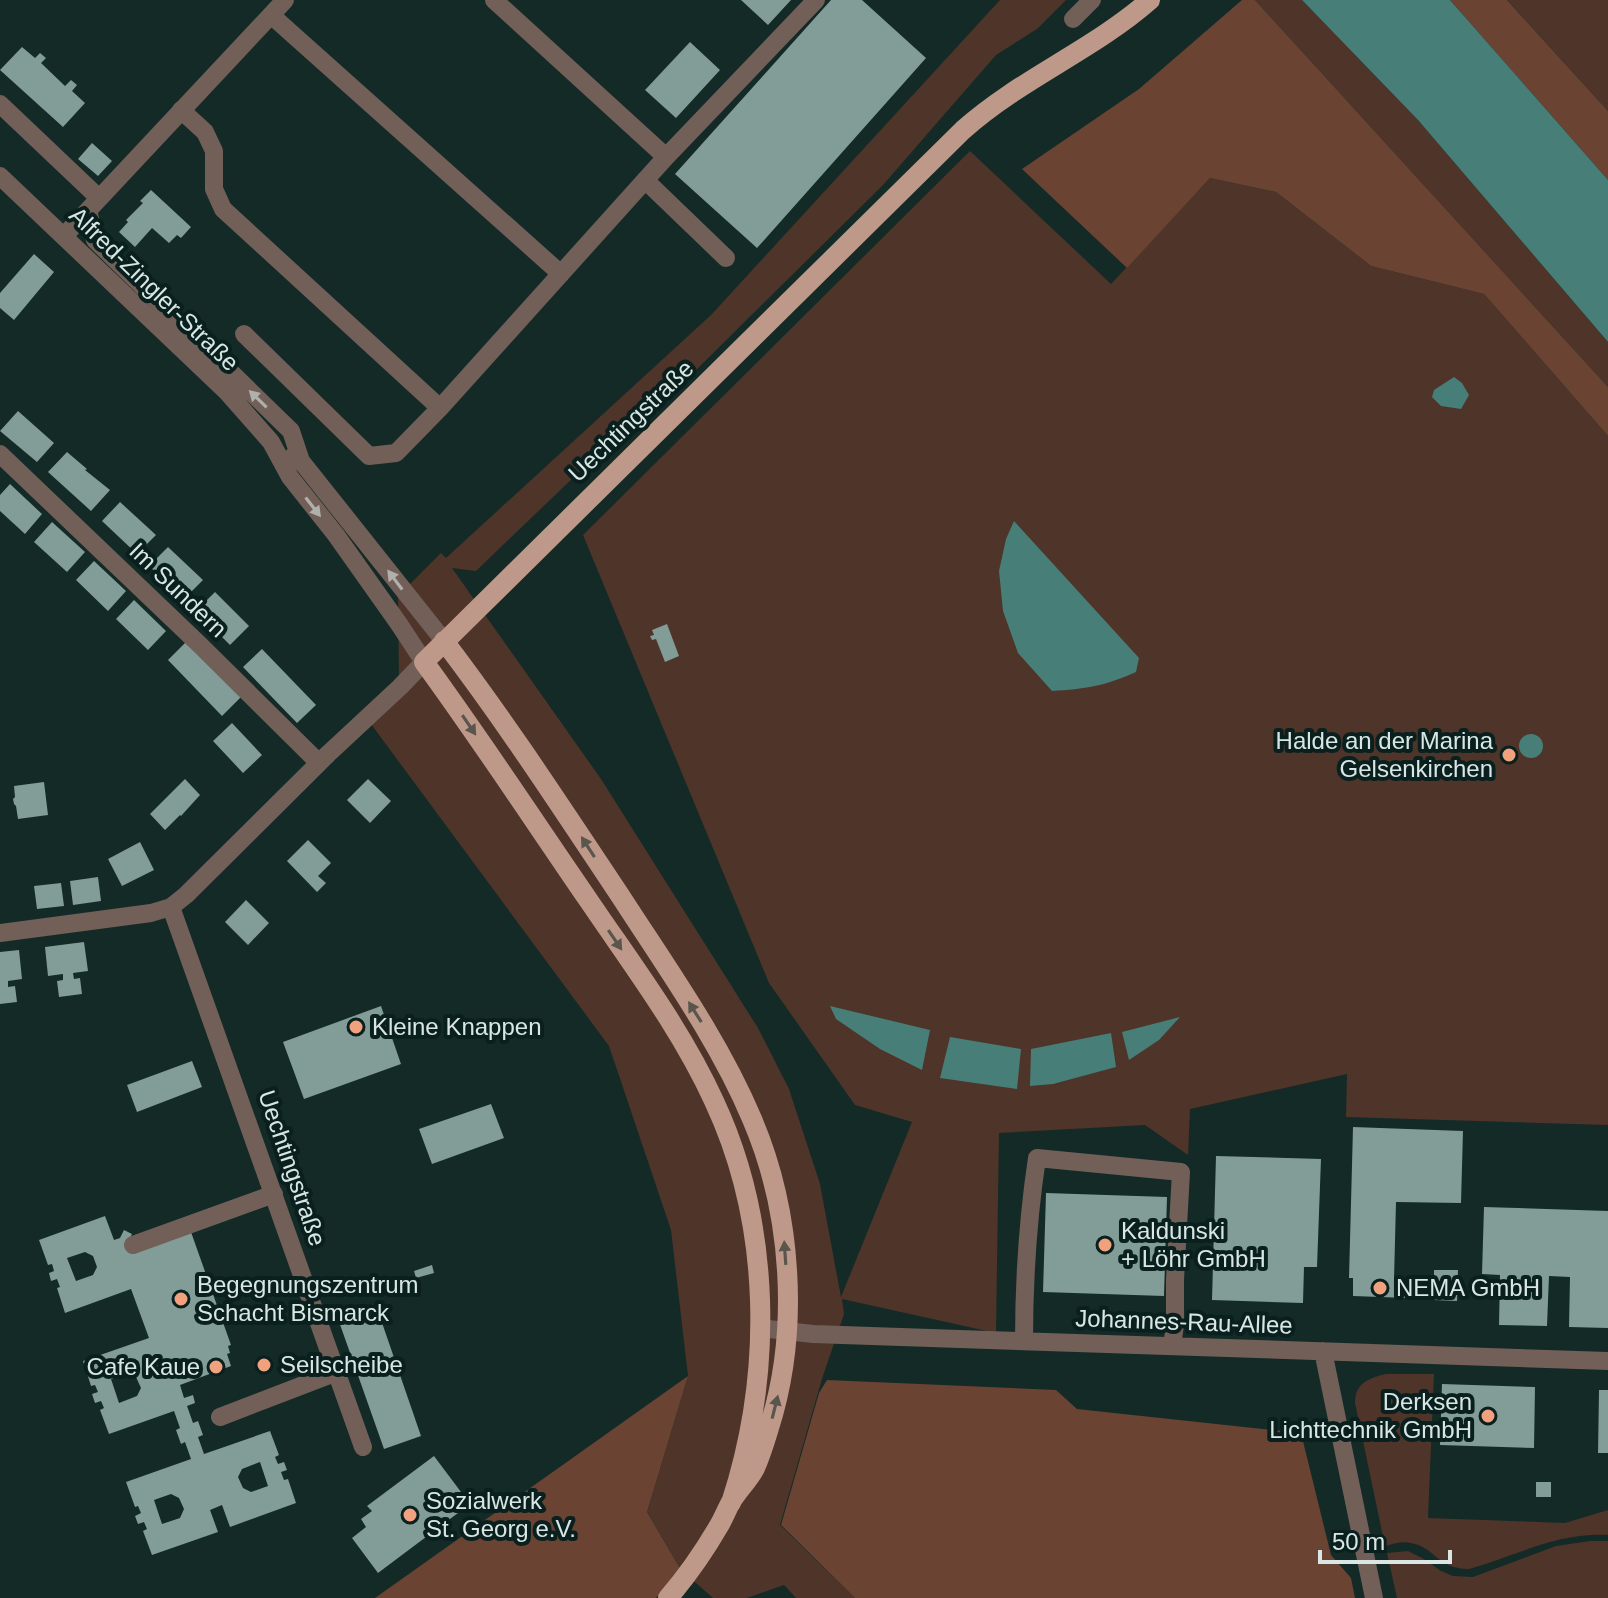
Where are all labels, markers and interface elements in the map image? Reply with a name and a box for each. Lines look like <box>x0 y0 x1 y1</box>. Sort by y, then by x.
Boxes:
street label: Alfred-Zingler-Straße <box>64 201 244 376</box>
street label: Uechtingstraße <box>563 354 699 487</box>
one-way arrow <box>249 390 268 409</box>
one-way arrow <box>305 497 321 517</box>
street label: Im Sundern <box>124 537 232 642</box>
one-way arrow <box>388 570 404 590</box>
one-way arrow <box>461 715 476 736</box>
place label: Halde an der Marina Gelsenkirchen <box>1276 727 1494 782</box>
marker: Halde an der Marina Gelsenkirchen <box>1500 746 1518 764</box>
one-way arrow <box>581 837 596 858</box>
one-way arrow <box>608 929 622 951</box>
one-way arrow <box>688 1001 702 1023</box>
place label: Kleine Knappen <box>372 1013 541 1040</box>
marker: Kleine Knappen <box>347 1018 365 1036</box>
street label: Uechtingstraße <box>253 1087 332 1249</box>
place label: Kaldunski + Löhr GmbH <box>1121 1217 1266 1272</box>
marker: Kaldunski + Löhr GmbH <box>1096 1236 1114 1254</box>
one-way arrow <box>778 1240 791 1265</box>
place label: Begegnungszentrum Schacht Bismarck <box>197 1271 418 1326</box>
place label: NEMA GmbH <box>1396 1274 1540 1301</box>
marker: NEMA GmbH <box>1371 1279 1389 1297</box>
marker: Begegnungszentrum Schacht Bismarck <box>172 1290 190 1308</box>
street label: Johannes-Rau-Allee <box>1075 1304 1293 1339</box>
place label: Seilscheibe <box>280 1351 403 1378</box>
place label: Cafe Kaue <box>87 1353 200 1380</box>
marker: Seilscheibe <box>255 1356 273 1374</box>
marker: Cafe Kaue <box>207 1358 225 1376</box>
place label: Derksen Lichttechnik GmbH <box>1269 1388 1472 1443</box>
one-way arrow <box>769 1395 781 1420</box>
marker: Derksen Lichttechnik GmbH <box>1479 1407 1497 1425</box>
place label: Sozialwerk St. Georg e.V. <box>426 1487 576 1542</box>
marker: Sozialwerk St. Georg e.V. <box>401 1506 419 1524</box>
scale bar <box>1320 1514 1450 1564</box>
text: 50 m <box>1332 1528 1385 1555</box>

